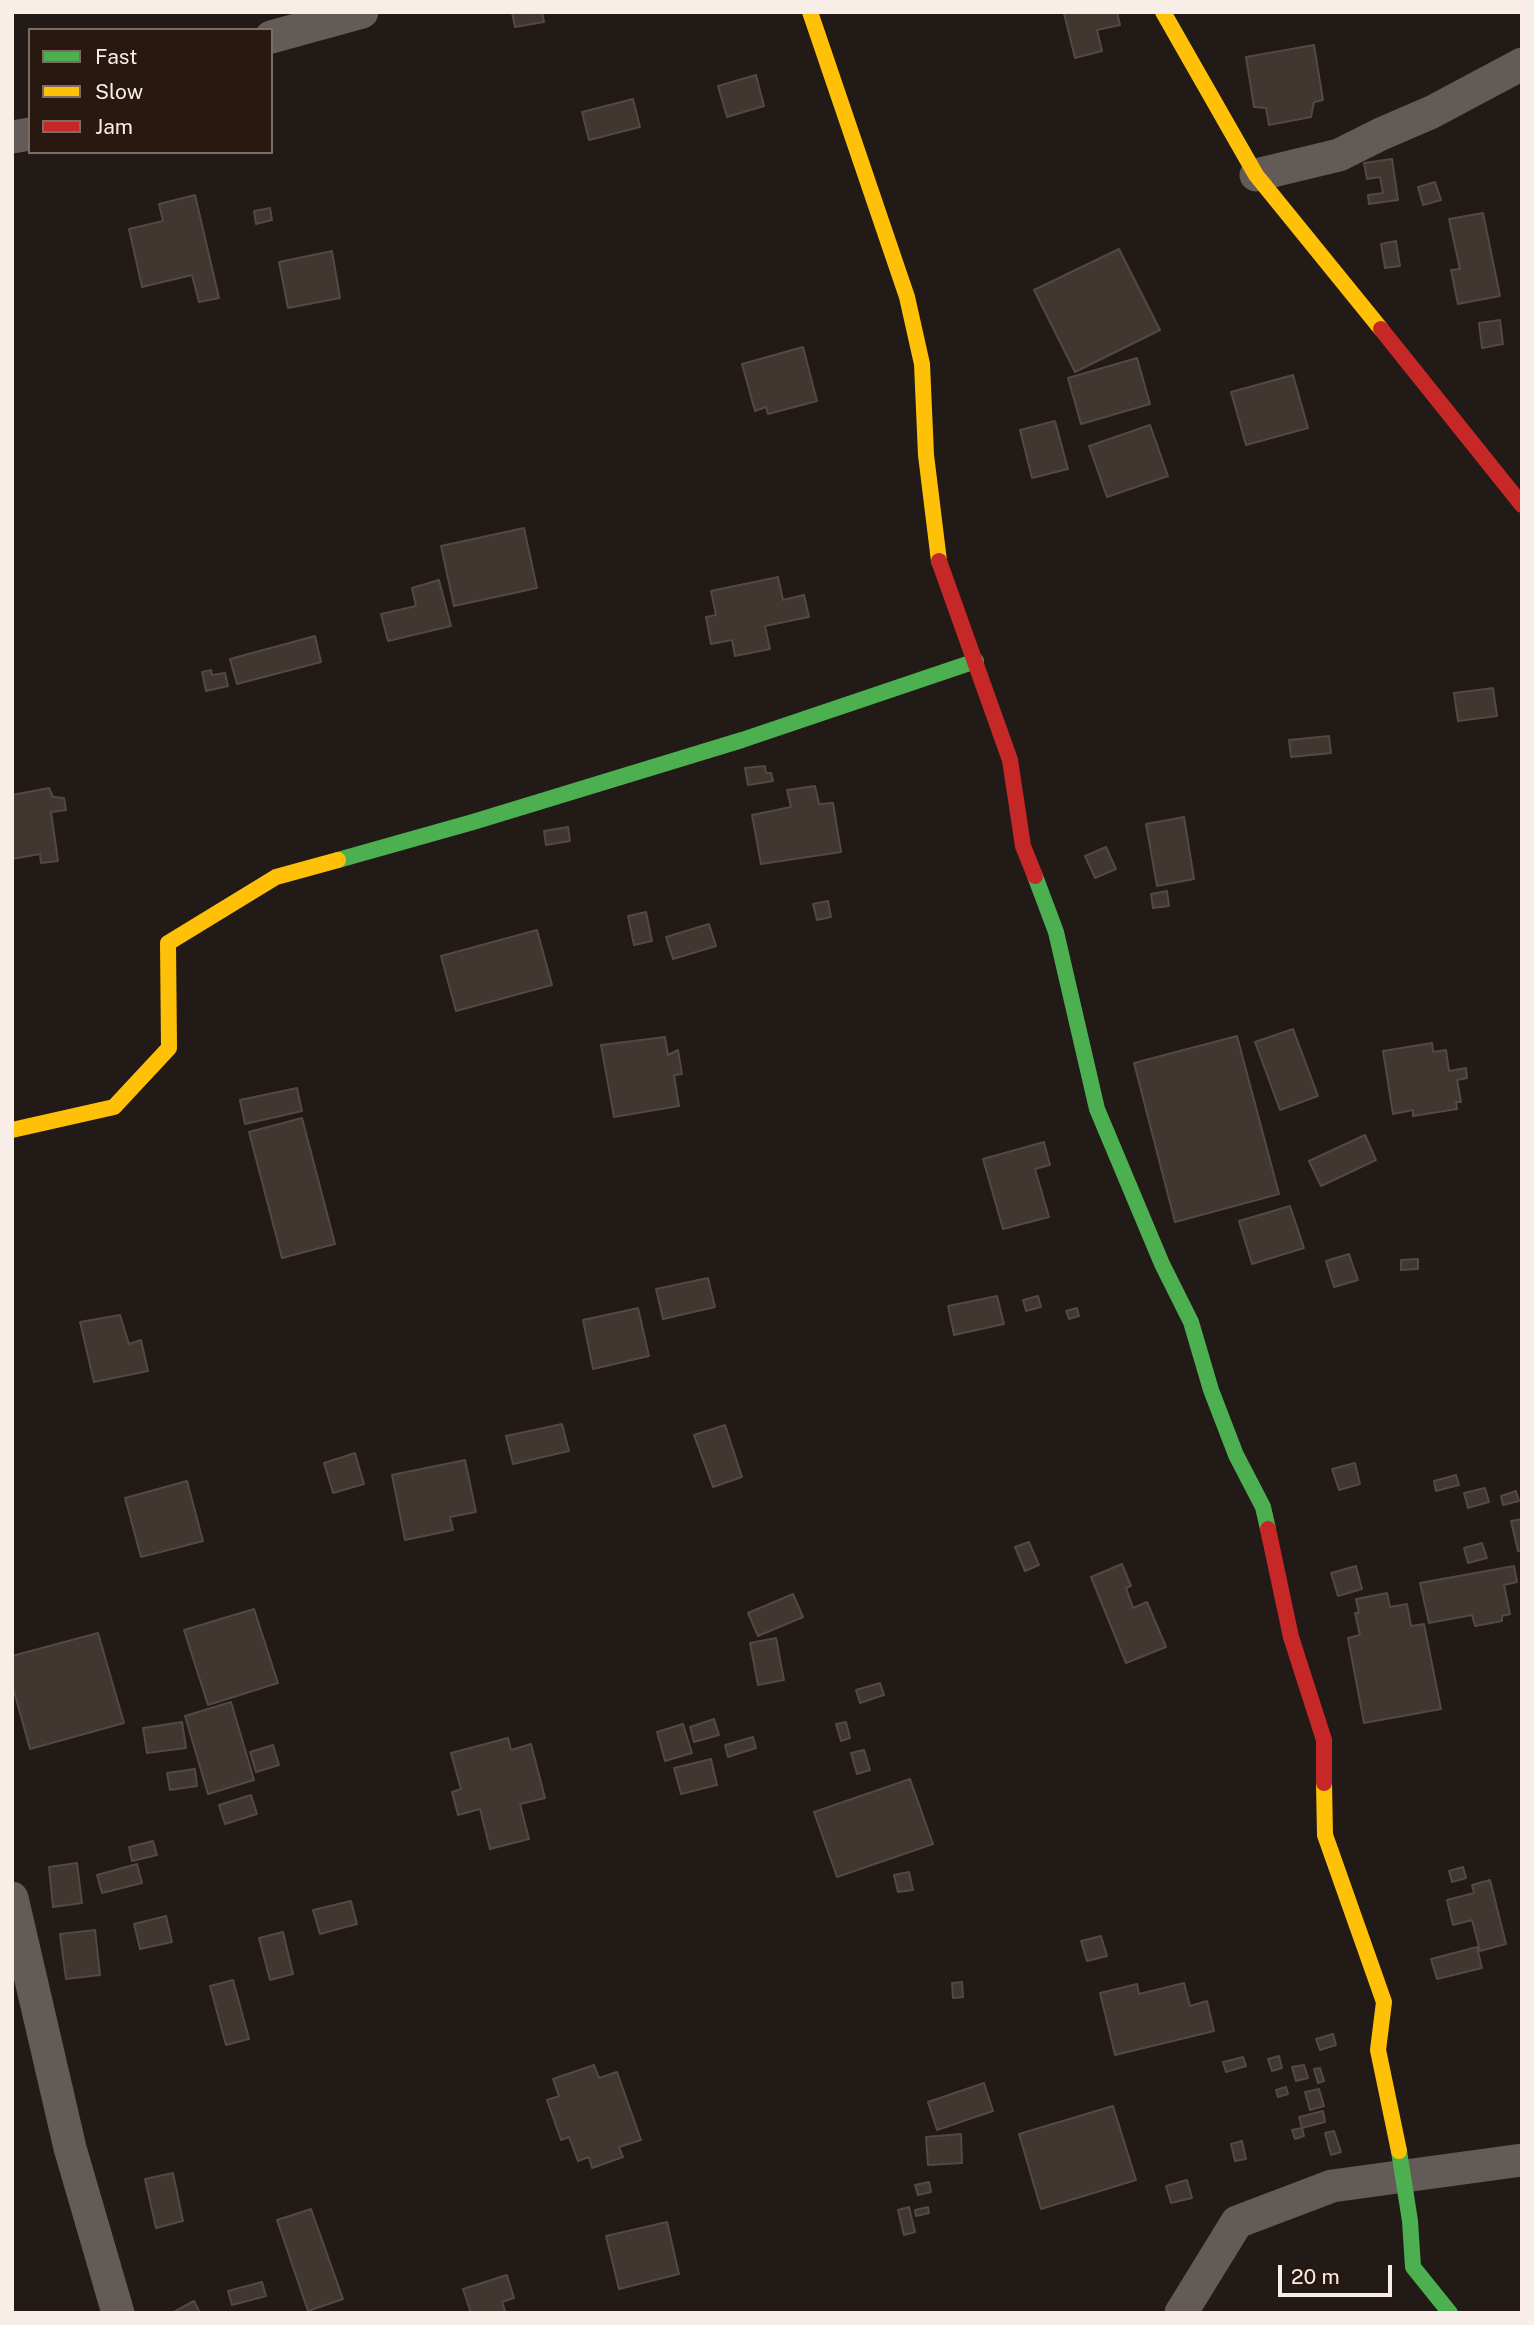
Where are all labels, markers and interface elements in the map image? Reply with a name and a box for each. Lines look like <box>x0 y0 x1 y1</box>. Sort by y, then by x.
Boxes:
legend <box>28 28 273 154</box>
text: Fast <box>95 44 137 69</box>
text: Slow <box>95 79 143 104</box>
text: Jam <box>95 114 133 139</box>
scale bar <box>1282 2252 1396 2296</box>
text: 20 m <box>1291 2264 1340 2289</box>

